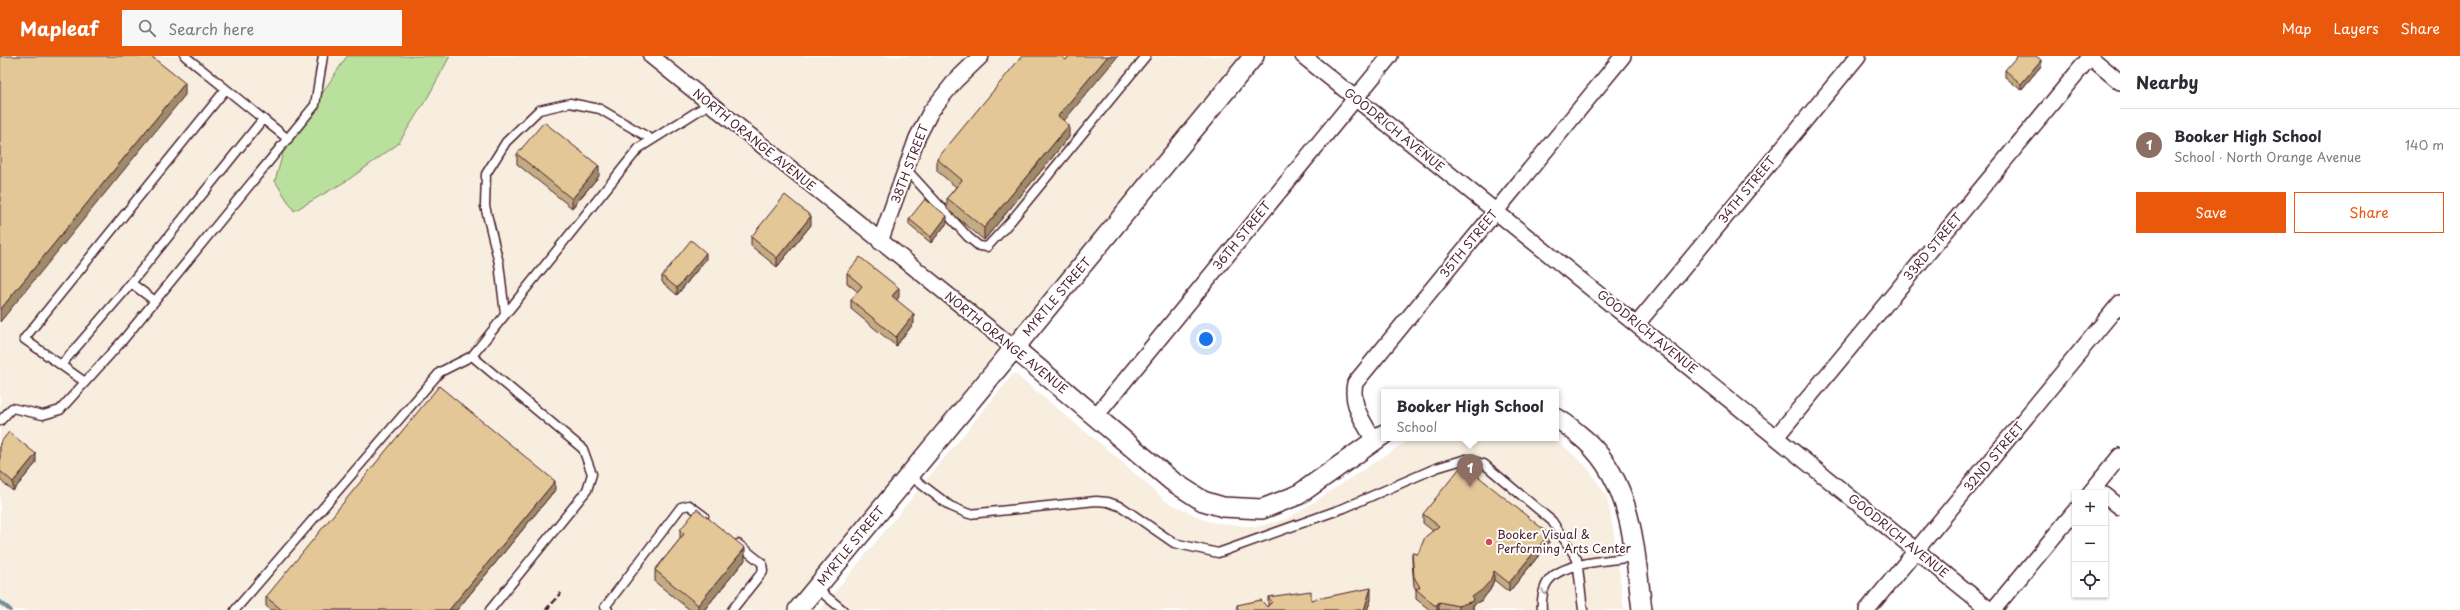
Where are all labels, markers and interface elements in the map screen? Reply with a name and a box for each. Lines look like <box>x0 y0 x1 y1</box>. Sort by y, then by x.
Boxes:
search box <box>122 10 402 46</box>
text: Mapleaf <box>20 14 98 42</box>
icon: search <box>136 17 158 39</box>
text: Search here <box>168 17 254 40</box>
text: Map <box>2282 18 2312 39</box>
text: Layers <box>2334 18 2379 39</box>
text: Share <box>2401 18 2440 39</box>
text: Nearby <box>2136 69 2198 95</box>
street label: GOODRICH AVENUE <box>1341 83 1449 175</box>
street label: NORTH ORANGE AVENUE <box>689 84 820 194</box>
street label: 38TH STREET <box>886 121 933 206</box>
text: Booker High School <box>2174 124 2321 147</box>
text: 1 <box>2146 135 2152 154</box>
text: 140 m <box>2405 135 2444 154</box>
text: School · North Orange Avenue <box>2174 147 2361 166</box>
street label: 34TH STREET <box>1713 151 1780 227</box>
button: Save <box>2136 192 2286 233</box>
button: Share <box>2294 192 2444 233</box>
street label: 36TH STREET <box>1208 196 1275 274</box>
street label: 35TH STREET <box>1435 205 1502 281</box>
street label: 33RD STREET <box>1899 208 1966 284</box>
street label: MYRTLE STREET <box>1018 252 1095 340</box>
street label: GOODRICH AVENUE <box>1594 285 1702 377</box>
street label: NORTH ORANGE AVENUE <box>941 287 1072 397</box>
your location <box>1196 329 1216 349</box>
popup <box>1381 389 1559 441</box>
text: Booker High School <box>1396 394 1544 417</box>
text: School <box>1396 417 1437 436</box>
street label: 32ND STREET <box>1959 417 2028 495</box>
pin: 1 <box>1457 454 1483 487</box>
street label: GOODRICH AVENUE <box>1845 489 1953 581</box>
map controls <box>2072 490 2108 598</box>
button: + <box>2072 490 2108 526</box>
street label: MYRTLE STREET <box>812 501 889 589</box>
place label: Booker Visual & Performing Arts Center <box>1497 525 1632 557</box>
button: − <box>2072 526 2108 562</box>
marker: Booker Visual & Performing Arts Center <box>1484 537 1494 547</box>
button: locate <box>2072 562 2108 598</box>
one-way arrow <box>1541 588 1550 595</box>

